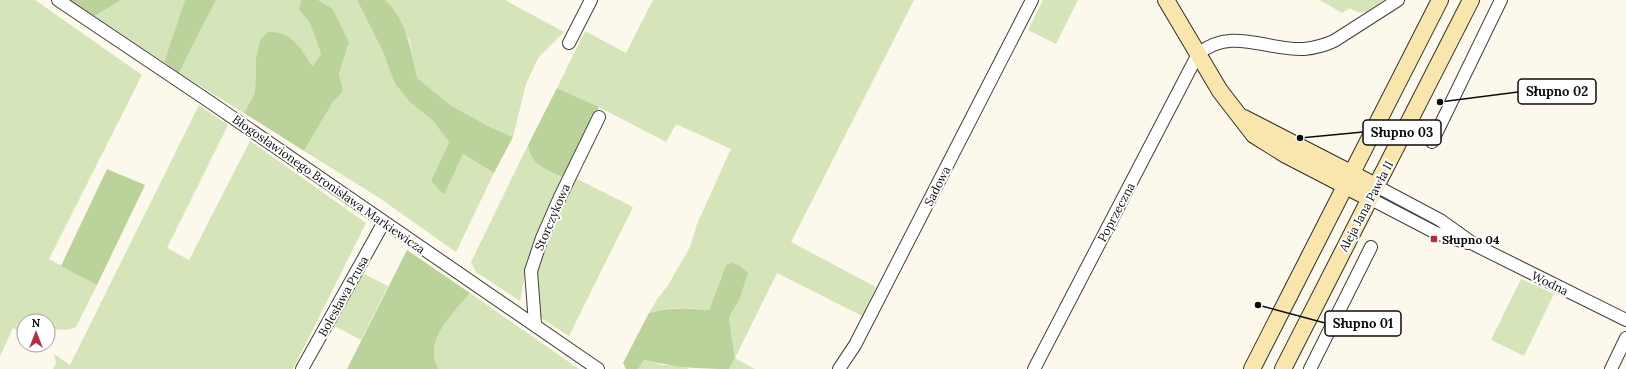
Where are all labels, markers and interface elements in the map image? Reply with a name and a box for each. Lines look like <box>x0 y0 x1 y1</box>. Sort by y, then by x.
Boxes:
callout: Słupno 02 <box>1518 79 1596 104</box>
text: Słupno 02 <box>1526 83 1588 100</box>
street label: Błogosławionego Bronisława Markiewicza <box>230 111 428 257</box>
callout: Słupno 03 <box>1363 120 1441 145</box>
text: Słupno 03 <box>1371 124 1433 141</box>
street label: Aleja Jana Pawła II <box>1335 158 1396 255</box>
street label: Sadowa <box>921 164 953 208</box>
street label: Poprzeczna <box>1094 180 1138 244</box>
street label: Storczykowa <box>531 181 573 253</box>
place label: Słupno 04 <box>1442 232 1500 247</box>
marker: Słupno 04 <box>1429 234 1439 244</box>
street label: Bolesława Prusa <box>315 253 371 339</box>
street label: Wodna <box>1529 268 1571 298</box>
callout: Słupno 01 <box>1325 311 1401 336</box>
north arrow <box>16 313 56 353</box>
text: Słupno 01 <box>1333 315 1393 332</box>
text: N <box>32 316 41 330</box>

